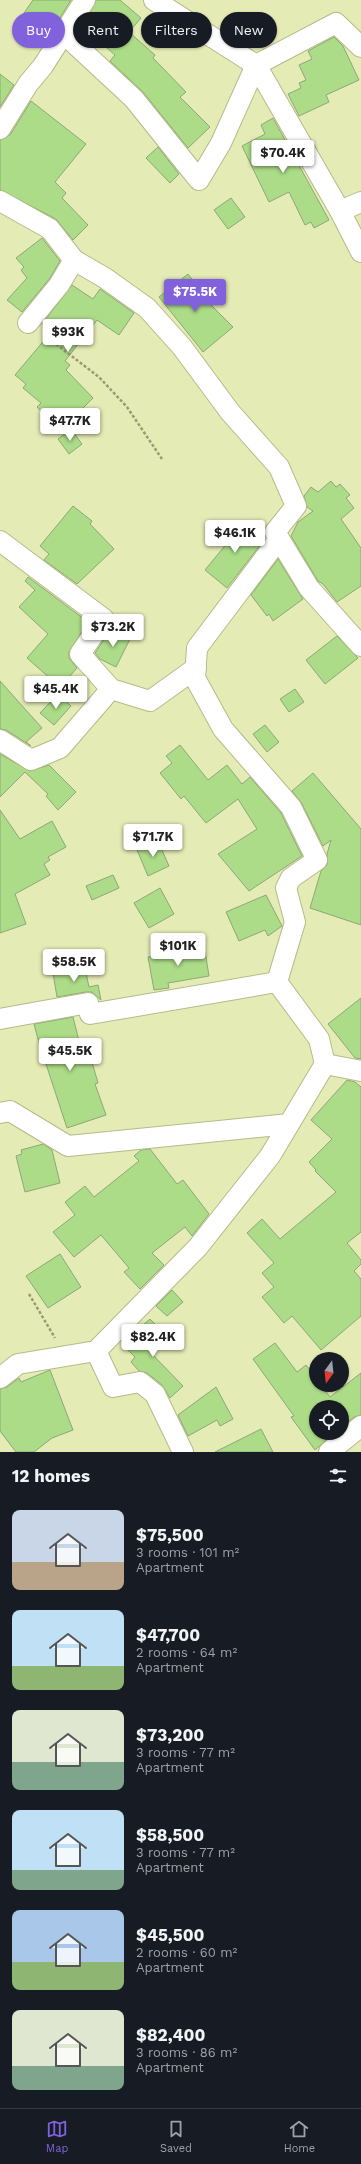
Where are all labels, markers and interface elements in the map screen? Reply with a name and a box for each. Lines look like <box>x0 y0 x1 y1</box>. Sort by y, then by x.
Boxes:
chip: Buy <box>12 12 65 48</box>
chip: Rent <box>73 12 133 48</box>
chip: Filters <box>141 12 212 48</box>
chip: New <box>220 12 277 48</box>
pin: $70.4K <box>250 140 316 174</box>
text: $70.4K <box>260 145 306 160</box>
pin: $75.5K <box>162 279 228 313</box>
text: $75.5K <box>173 284 217 299</box>
pin: $93K <box>44 319 92 353</box>
text: $93K <box>52 324 84 339</box>
pin: $47.7K <box>37 408 103 442</box>
text: $47.7K <box>49 413 91 428</box>
pin: $46.1K <box>202 520 268 554</box>
text: $46.1K <box>214 525 256 540</box>
pin: $73.2K <box>80 614 146 648</box>
text: $73.2K <box>91 619 135 634</box>
pin: $45.4K <box>23 676 89 710</box>
text: $45.4K <box>33 681 79 696</box>
pin: $71.7K <box>120 824 186 858</box>
text: $71.7K <box>132 829 174 844</box>
pin: $101K <box>150 933 206 967</box>
text: $101K <box>160 938 196 953</box>
pin: $58.5K <box>41 949 107 983</box>
text: $58.5K <box>52 954 96 969</box>
pin: $45.5K <box>37 1038 103 1072</box>
text: $45.5K <box>48 1043 92 1058</box>
pin: $82.4K <box>120 1324 186 1358</box>
text: $82.4K <box>130 1329 176 1344</box>
north arrow <box>309 1352 349 1392</box>
map controls <box>309 1352 349 1440</box>
button: locate <box>309 1400 349 1440</box>
icon: filters <box>327 1465 349 1487</box>
text: 12 homes <box>12 1466 90 1486</box>
text: $75,500 <box>136 1525 204 1545</box>
icon: home <box>44 1526 92 1574</box>
text: 3 rooms · 101 m² <box>136 1545 239 1560</box>
text: Apartment <box>136 1560 204 1575</box>
text: $47,700 <box>136 1625 200 1645</box>
icon: home <box>44 1626 92 1674</box>
text: 2 rooms · 64 m² <box>136 1645 237 1660</box>
text: Apartment <box>136 1660 204 1675</box>
text: $73,200 <box>136 1725 204 1745</box>
icon: home <box>44 1726 92 1774</box>
text: 3 rooms · 77 m² <box>136 1745 235 1760</box>
text: Apartment <box>136 1760 204 1775</box>
text: $58,500 <box>136 1825 204 1845</box>
icon: home <box>44 1826 92 1874</box>
text: 3 rooms · 77 m² <box>136 1845 235 1860</box>
text: Apartment <box>136 1860 204 1875</box>
text: $45,500 <box>136 1925 205 1945</box>
icon: home <box>44 1926 92 1974</box>
text: 2 rooms · 60 m² <box>136 1945 237 1960</box>
text: Apartment <box>136 1960 204 1975</box>
text: $82,400 <box>136 2025 205 2045</box>
icon: home <box>44 2026 92 2074</box>
text: 3 rooms · 86 m² <box>136 2045 237 2060</box>
text: Apartment <box>136 2060 204 2075</box>
tab: Map <box>46 2118 68 2155</box>
tab: Saved <box>160 2118 192 2155</box>
tab: Home <box>284 2118 315 2155</box>

